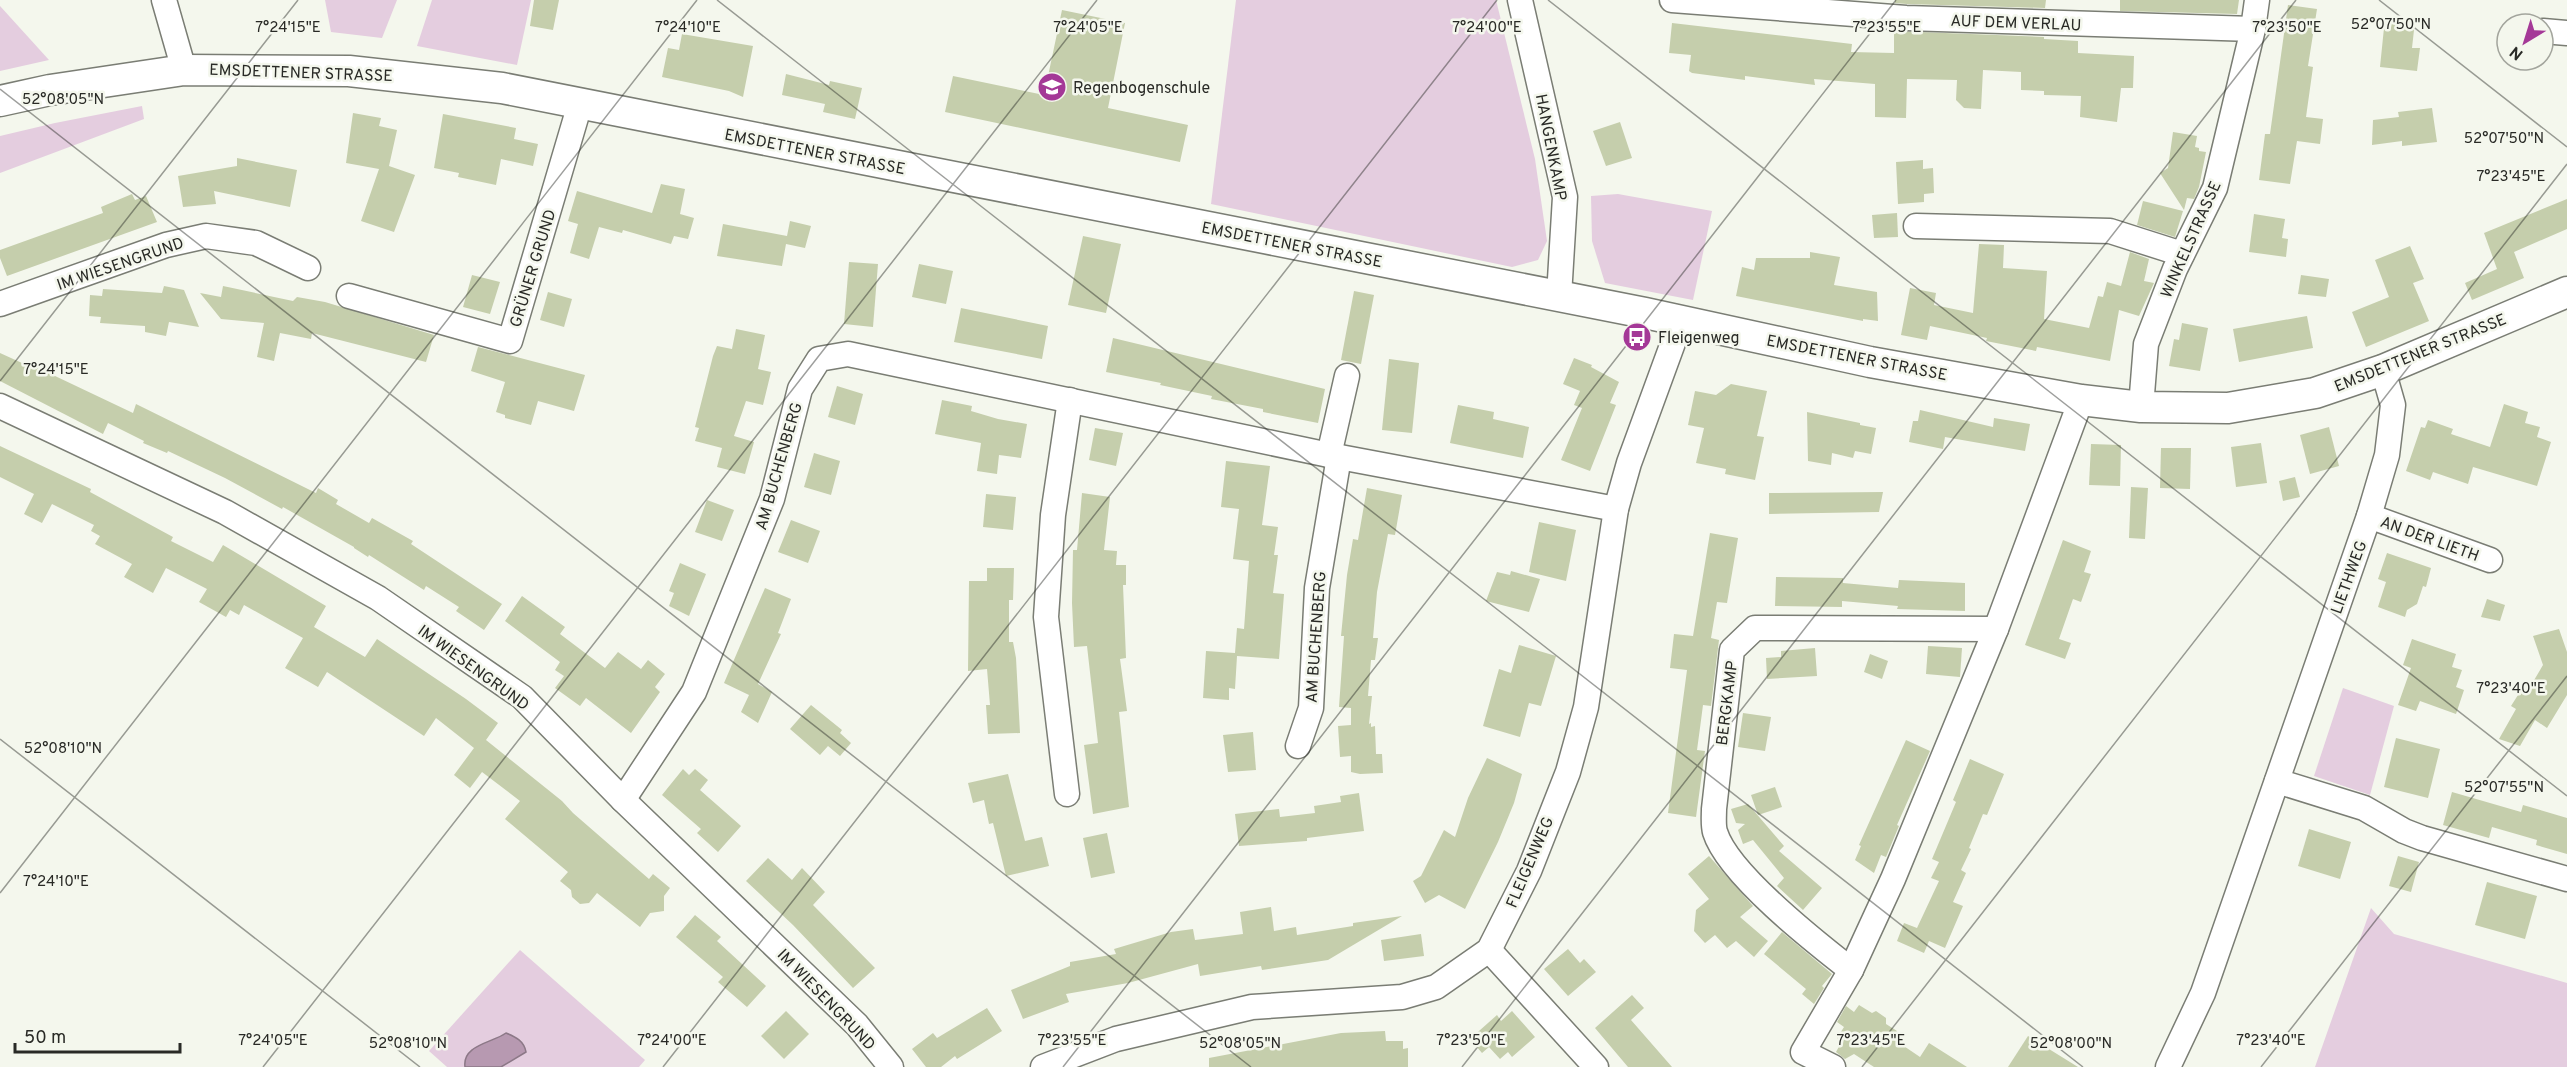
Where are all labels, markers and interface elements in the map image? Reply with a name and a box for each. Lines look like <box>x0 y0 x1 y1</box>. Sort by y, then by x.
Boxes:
street label: AUF DEM VERLAU <box>1950 12 2082 36</box>
north arrow <box>2495 12 2555 72</box>
text: 52°07'50"N <box>2351 16 2431 35</box>
text: 7°24'15"E <box>255 19 321 38</box>
text: 7°24'10"E <box>655 19 721 38</box>
text: 7°24'05"E <box>1053 19 1123 38</box>
text: 7°24'00"E <box>1452 19 1522 38</box>
text: 7°23'55"E <box>1852 19 1922 38</box>
text: 7°23'50"E <box>2252 19 2322 38</box>
text: N <box>2506 41 2528 64</box>
street label: EMSDETTENER STRASSE <box>209 61 393 87</box>
school or university icon: Regenbogenschule <box>1036 71 1068 103</box>
place label: Regenbogenschule <box>1073 79 1210 99</box>
text: 52°08'05"N <box>22 91 104 110</box>
street label: HANGENKAMP <box>1530 92 1570 203</box>
street label: EMSDETTENER STRASSE <box>723 126 907 180</box>
text: 52°07'50"N <box>2464 130 2544 149</box>
text: 7°23'45"E <box>2476 168 2546 187</box>
street label: WINKELSTRASSE <box>2157 178 2227 301</box>
street label: GRÜNER GRUND <box>505 207 561 330</box>
street label: EMSDETTENER STRASSE <box>1200 219 1384 273</box>
street label: IM WIESENGRUND <box>55 234 187 296</box>
street label: EMSDETTENER STRASSE <box>2332 310 2510 398</box>
bus stop icon: Fleigenweg <box>1621 321 1653 353</box>
place label: Fleigenweg <box>1658 329 1740 349</box>
street label: EMSDETTENER STRASSE <box>1765 332 1949 386</box>
text: 7°24'15"E <box>23 361 89 380</box>
street label: AM BUCHENBERG <box>752 400 808 533</box>
street label: AN DER LIETH <box>2377 513 2482 567</box>
street label: LIETHWEG <box>2327 538 2372 617</box>
street label: AM BUCHENBERG <box>1302 571 1332 704</box>
street label: IM WIESENGRUND <box>413 621 533 716</box>
street label: BERGKAMP <box>1713 660 1743 747</box>
text: 7°23'40"E <box>2476 680 2546 699</box>
text: 52°08'10"N <box>24 740 102 759</box>
text: 52°07'55"N <box>2464 779 2544 798</box>
street label: FLEIGENWEG <box>1503 814 1559 911</box>
text: 7°24'10"E <box>23 873 89 892</box>
street label: IM WIESENGRUND <box>772 946 879 1055</box>
scale bar <box>15 1016 180 1054</box>
text: 50 m <box>24 1027 66 1050</box>
text: 7°24'05"E <box>238 1032 308 1051</box>
text: 7°24'00"E <box>637 1032 707 1051</box>
text: 7°23'55"E <box>1037 1032 1107 1051</box>
text: 7°23'50"E <box>1436 1032 1506 1051</box>
text: 7°23'45"E <box>1836 1032 1906 1051</box>
text: 7°23'40"E <box>2236 1032 2306 1051</box>
text: 52°08'10"N <box>369 1035 447 1054</box>
text: 52°08'05"N <box>1199 1035 1281 1054</box>
text: 52°08'00"N <box>2030 1035 2112 1054</box>

